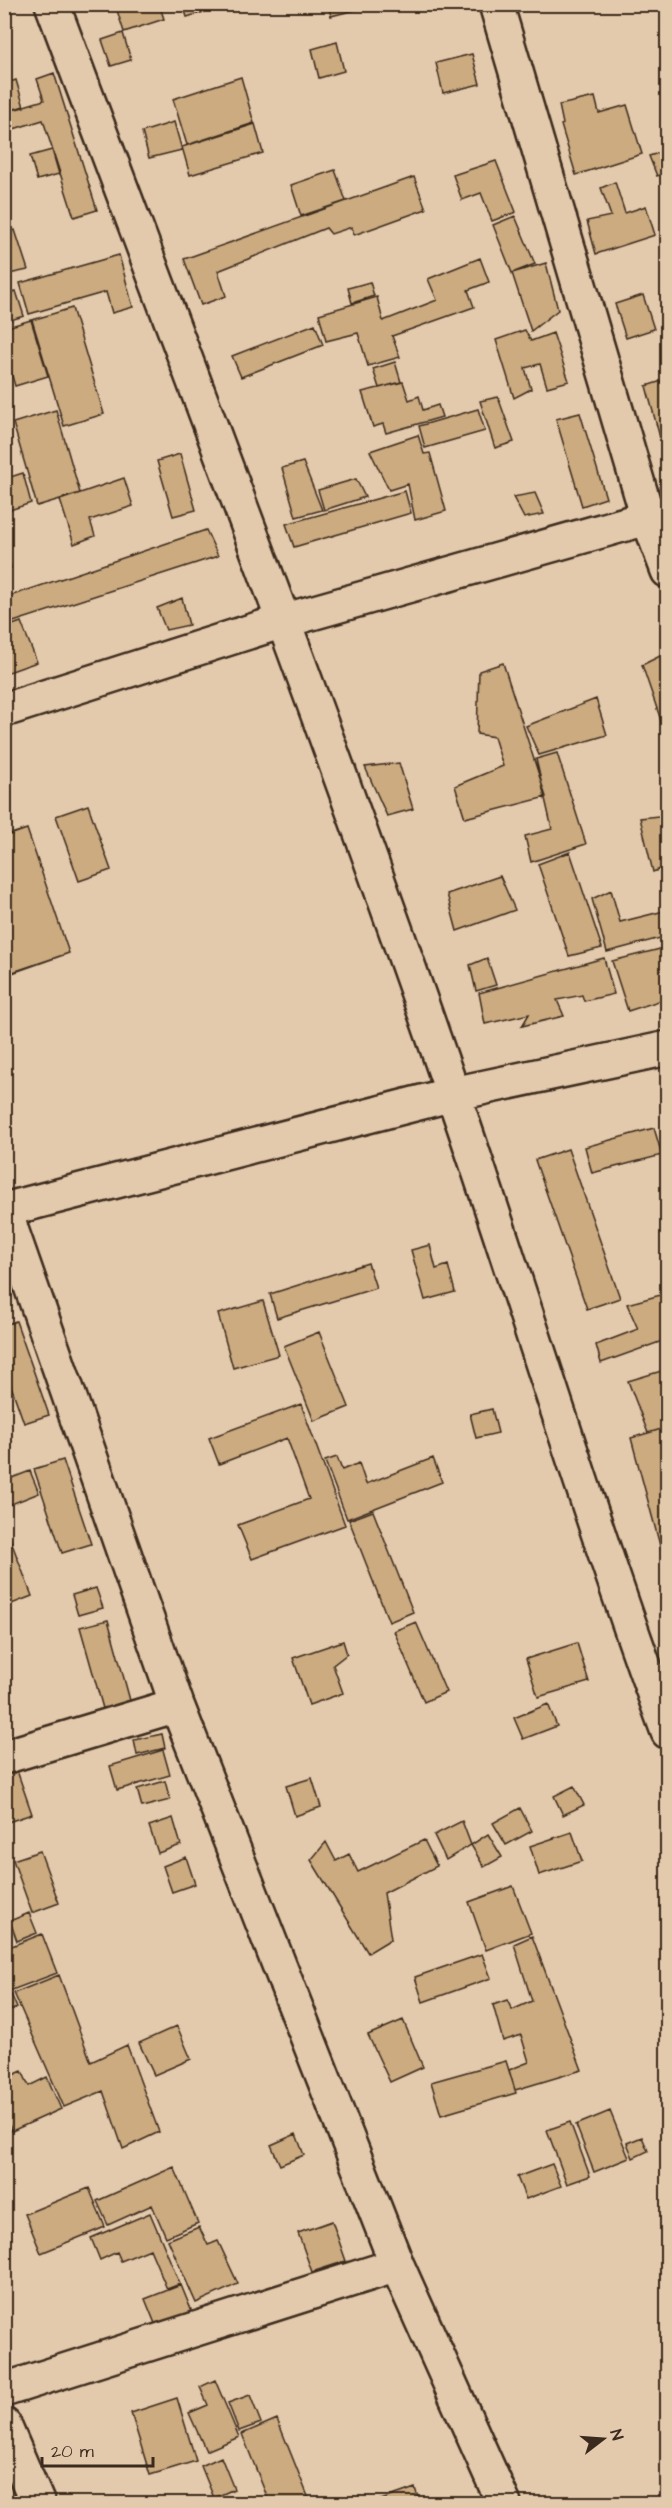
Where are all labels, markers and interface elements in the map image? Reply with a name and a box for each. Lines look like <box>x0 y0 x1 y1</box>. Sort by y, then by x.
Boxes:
north arrow <box>573 2409 633 2469</box>
text: N <box>604 2427 628 2443</box>
scale bar <box>42 2430 153 2468</box>
text: 20 m <box>51 2439 94 2464</box>

